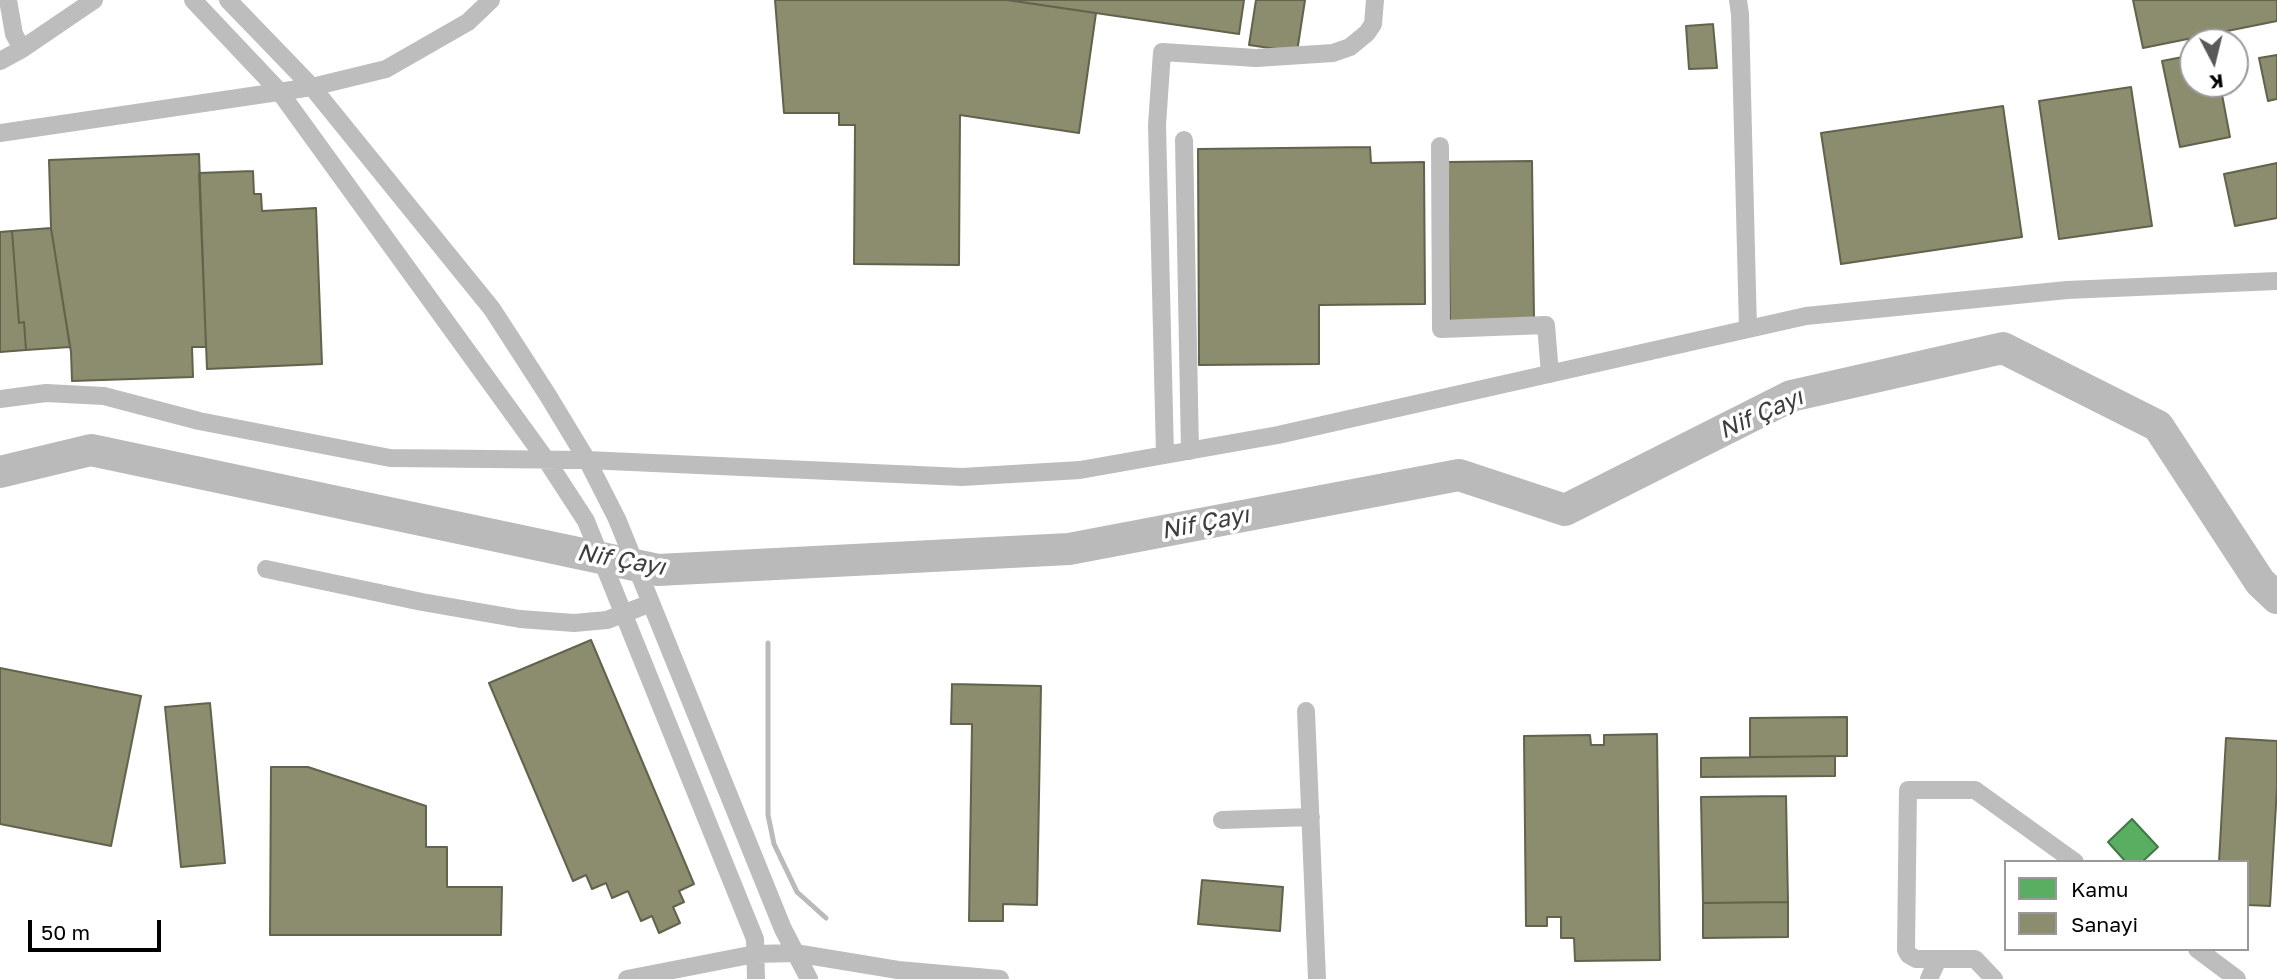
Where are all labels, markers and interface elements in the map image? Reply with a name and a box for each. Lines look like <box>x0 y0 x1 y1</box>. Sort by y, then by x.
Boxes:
north arrow <box>2179 28 2249 98</box>
text: K <box>2208 70 2225 95</box>
water label: Nif Çayı <box>1715 383 1807 445</box>
water label: Nif Çayı <box>1159 500 1251 546</box>
water label: Nif Çayı <box>575 538 667 582</box>
legend <box>2004 860 2249 951</box>
text: Kamu <box>2071 876 2128 902</box>
scale bar <box>32 906 164 950</box>
text: Sanayi <box>2071 911 2138 937</box>
text: 50 m <box>41 919 90 945</box>

